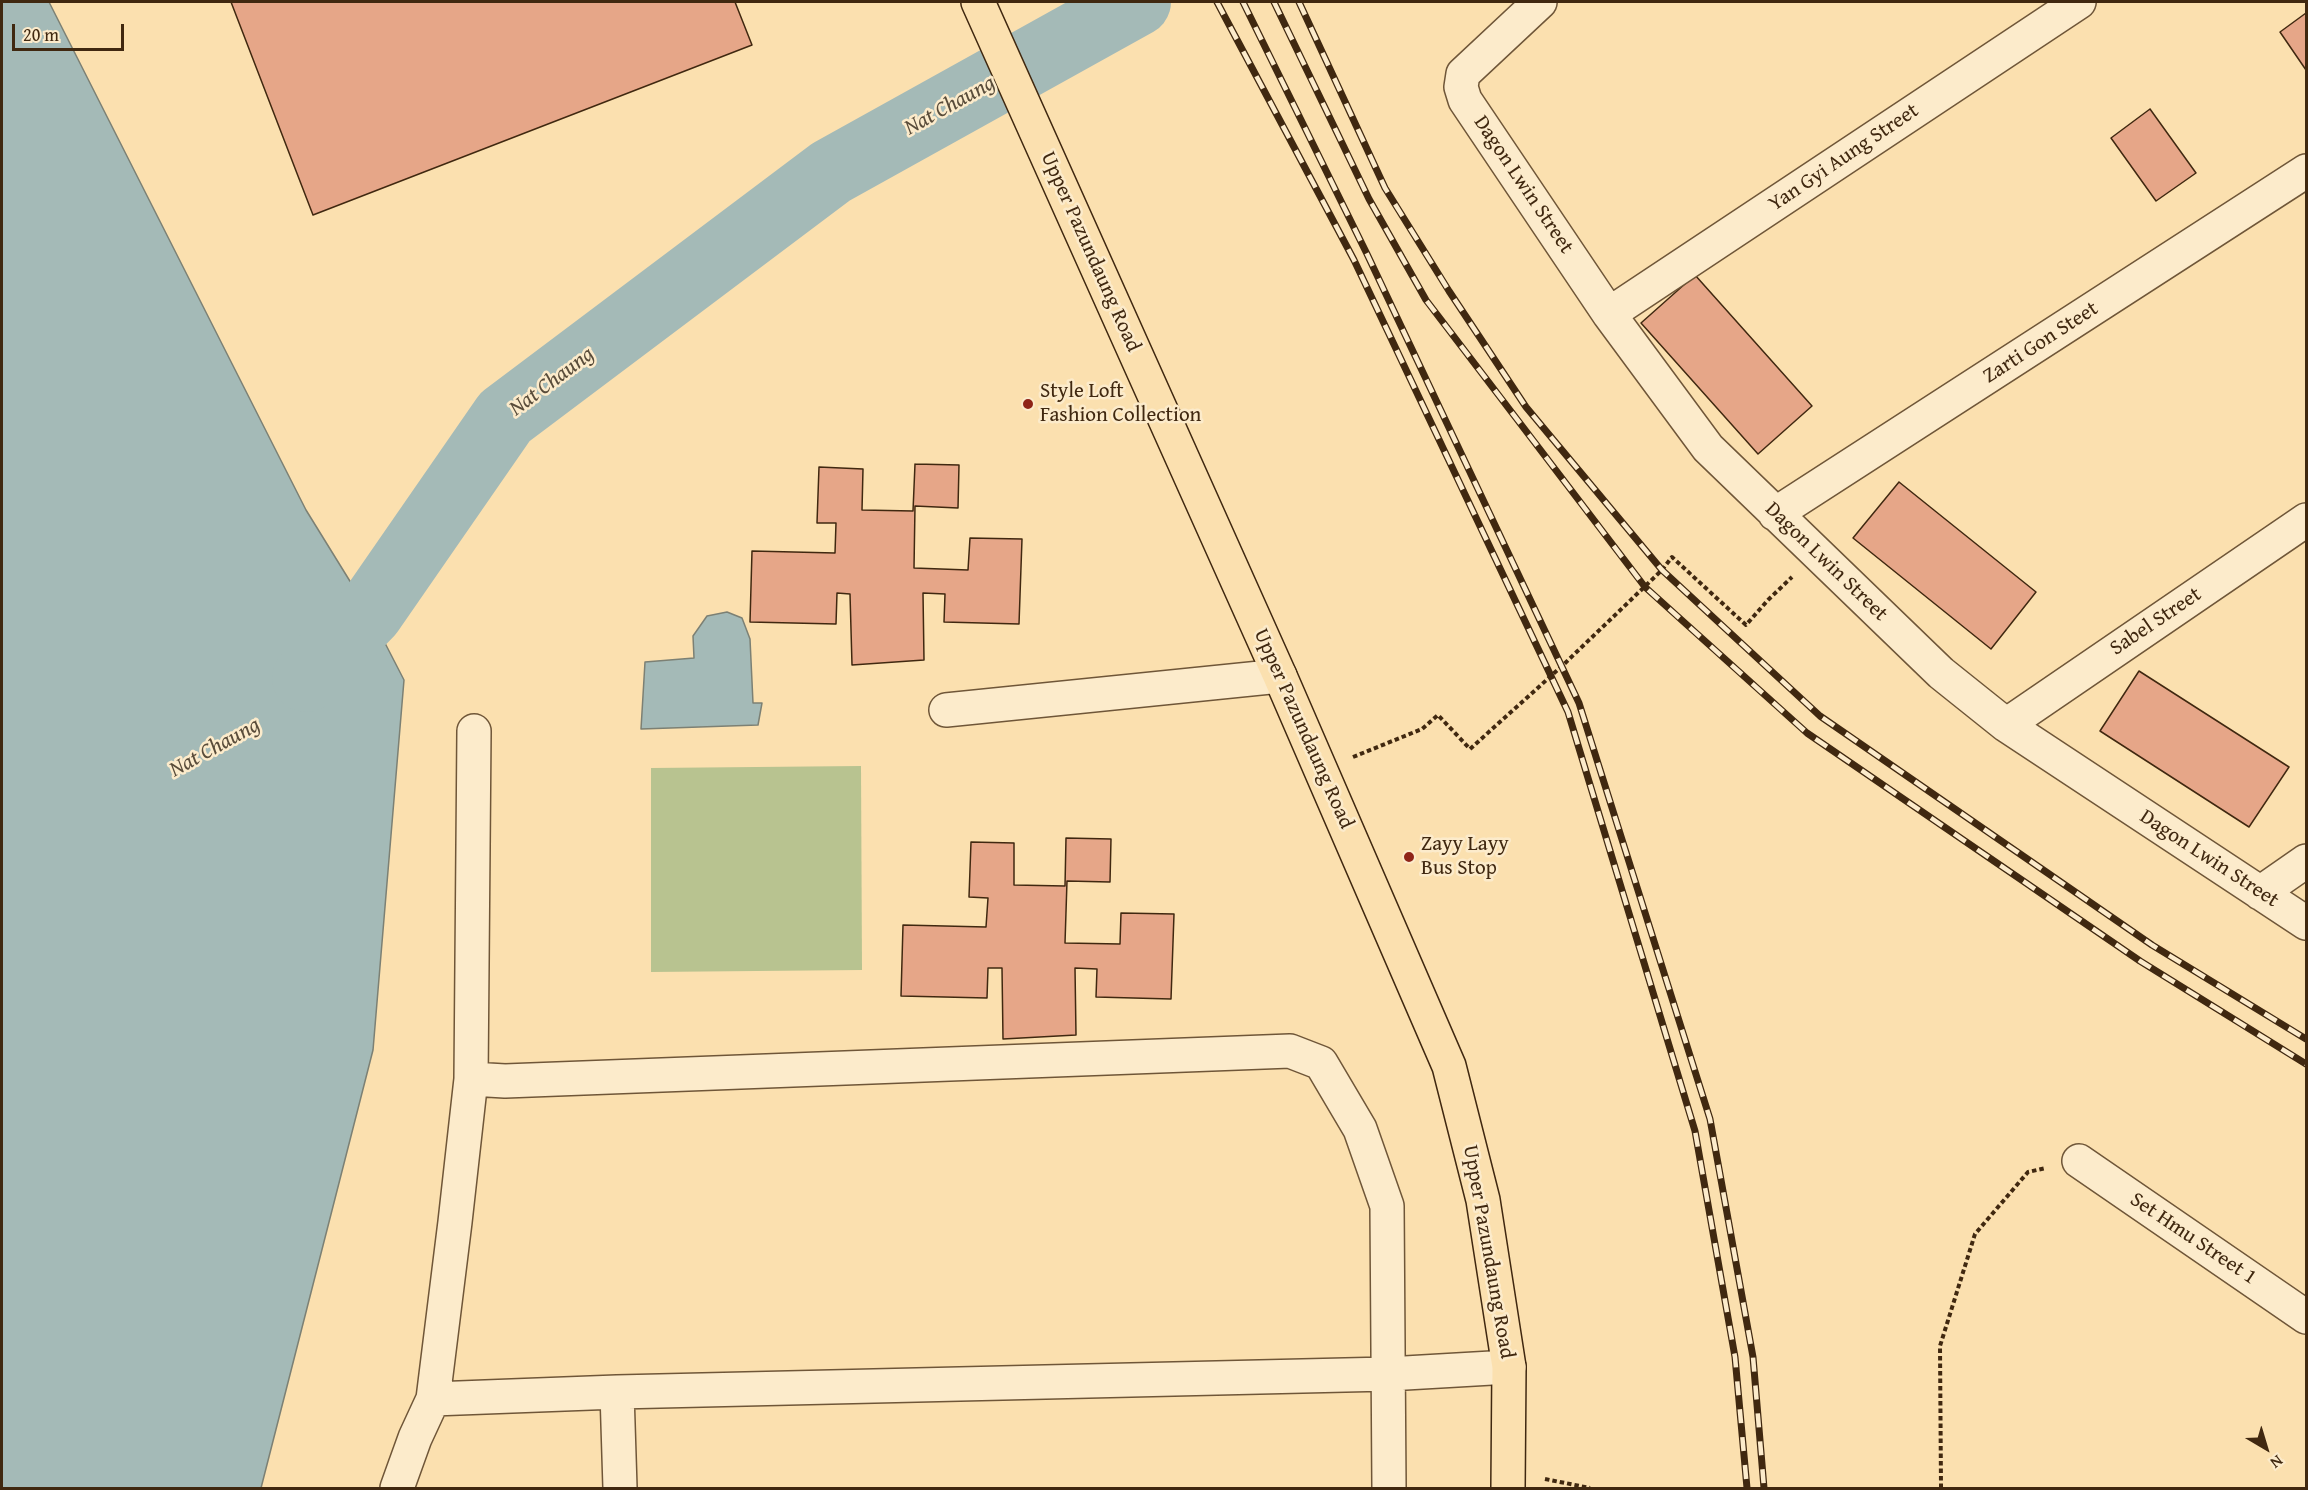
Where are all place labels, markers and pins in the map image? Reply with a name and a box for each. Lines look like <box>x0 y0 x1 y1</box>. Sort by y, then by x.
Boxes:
place label: Style Loft Fashion Collection <box>1040 379 1201 429</box>
marker: Style Loft Fashion Collection <box>1021 397 1035 411</box>
place label: Zayy Layy Bus Stop <box>1421 832 1509 882</box>
marker: Zayy Layy Bus Stop <box>1402 850 1416 864</box>

